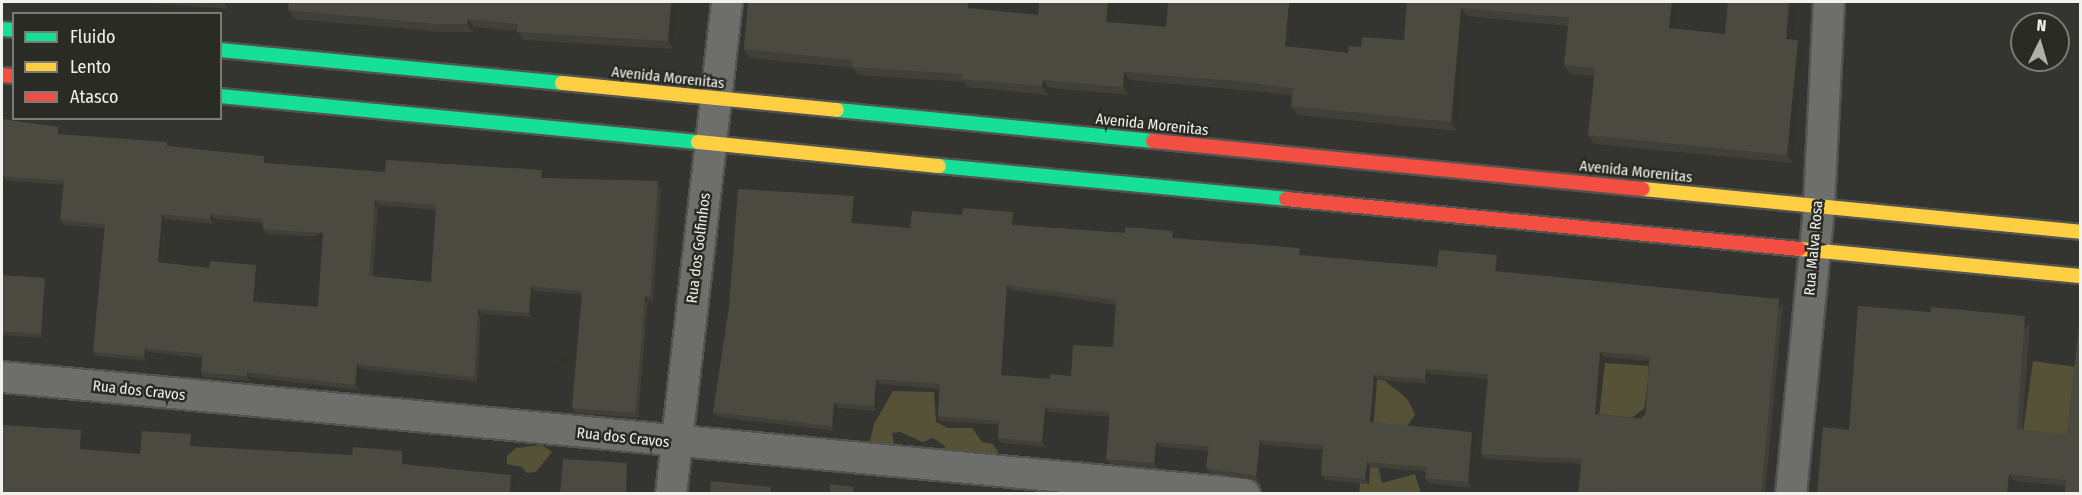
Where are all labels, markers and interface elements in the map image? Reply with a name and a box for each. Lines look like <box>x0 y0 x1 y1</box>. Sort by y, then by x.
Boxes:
legend <box>12 12 222 120</box>
north arrow <box>2010 12 2070 72</box>
text: N <box>2036 16 2047 35</box>
text: Fluido <box>70 26 116 48</box>
text: Lento <box>70 56 111 78</box>
street label: Avenida Morenitas <box>611 63 725 93</box>
text: Atasco <box>70 86 118 108</box>
street label: Avenida Morenitas <box>1095 110 1209 140</box>
street label: Avenida Morenitas <box>1579 157 1693 187</box>
street label: Rua dos Golfinhos <box>683 192 715 304</box>
street label: Rua Malva Rosa <box>1801 200 1827 296</box>
street label: Rua dos Cravos <box>92 377 186 405</box>
street label: Rua dos Cravos <box>576 424 670 452</box>

